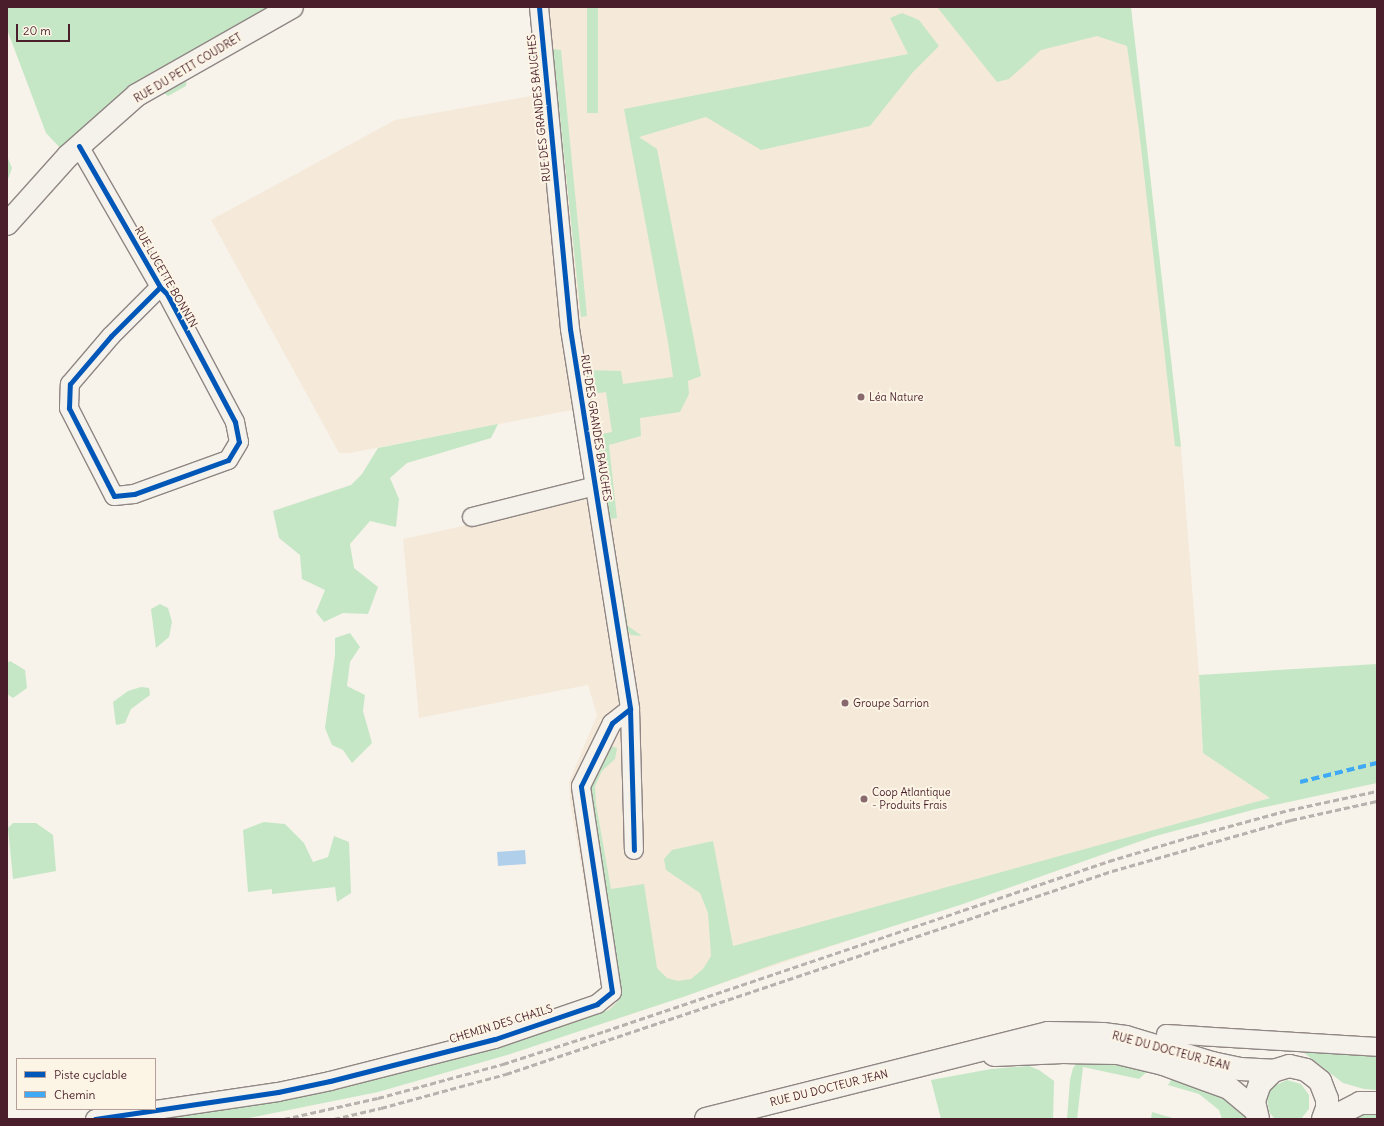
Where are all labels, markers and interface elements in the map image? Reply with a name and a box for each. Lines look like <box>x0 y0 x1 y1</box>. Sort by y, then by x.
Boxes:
scale bar <box>18 16 72 42</box>
text: 20 m <box>23 23 51 38</box>
street label: RUE DU PETIT COUDRET <box>132 31 244 105</box>
street label: RUE DES GRANDES BAUCHES <box>525 34 553 182</box>
street label: RUE LUCETTE BONNIN <box>132 224 200 330</box>
street label: RUE DES GRANDES BAUCHES <box>578 354 614 502</box>
place label: Léa Nature <box>869 390 923 404</box>
marker: Léa Nature <box>856 392 866 402</box>
place label: Groupe Sarrion <box>853 696 929 710</box>
marker: Groupe Sarrion <box>840 698 850 708</box>
place label: Coop Atlantique - Produits Frais <box>872 786 951 812</box>
marker: Coop Atlantique - Produits Frais <box>859 794 869 804</box>
street label: CHEMIN DES CHAILS <box>448 1002 554 1046</box>
street label: RUE DU DOCTEUR JEAN <box>1111 1029 1231 1073</box>
legend <box>16 1058 156 1110</box>
text: Piste cyclable <box>54 1067 127 1082</box>
street label: RUE DU DOCTEUR JEAN <box>769 1067 889 1109</box>
text: Chemin <box>54 1087 95 1102</box>

